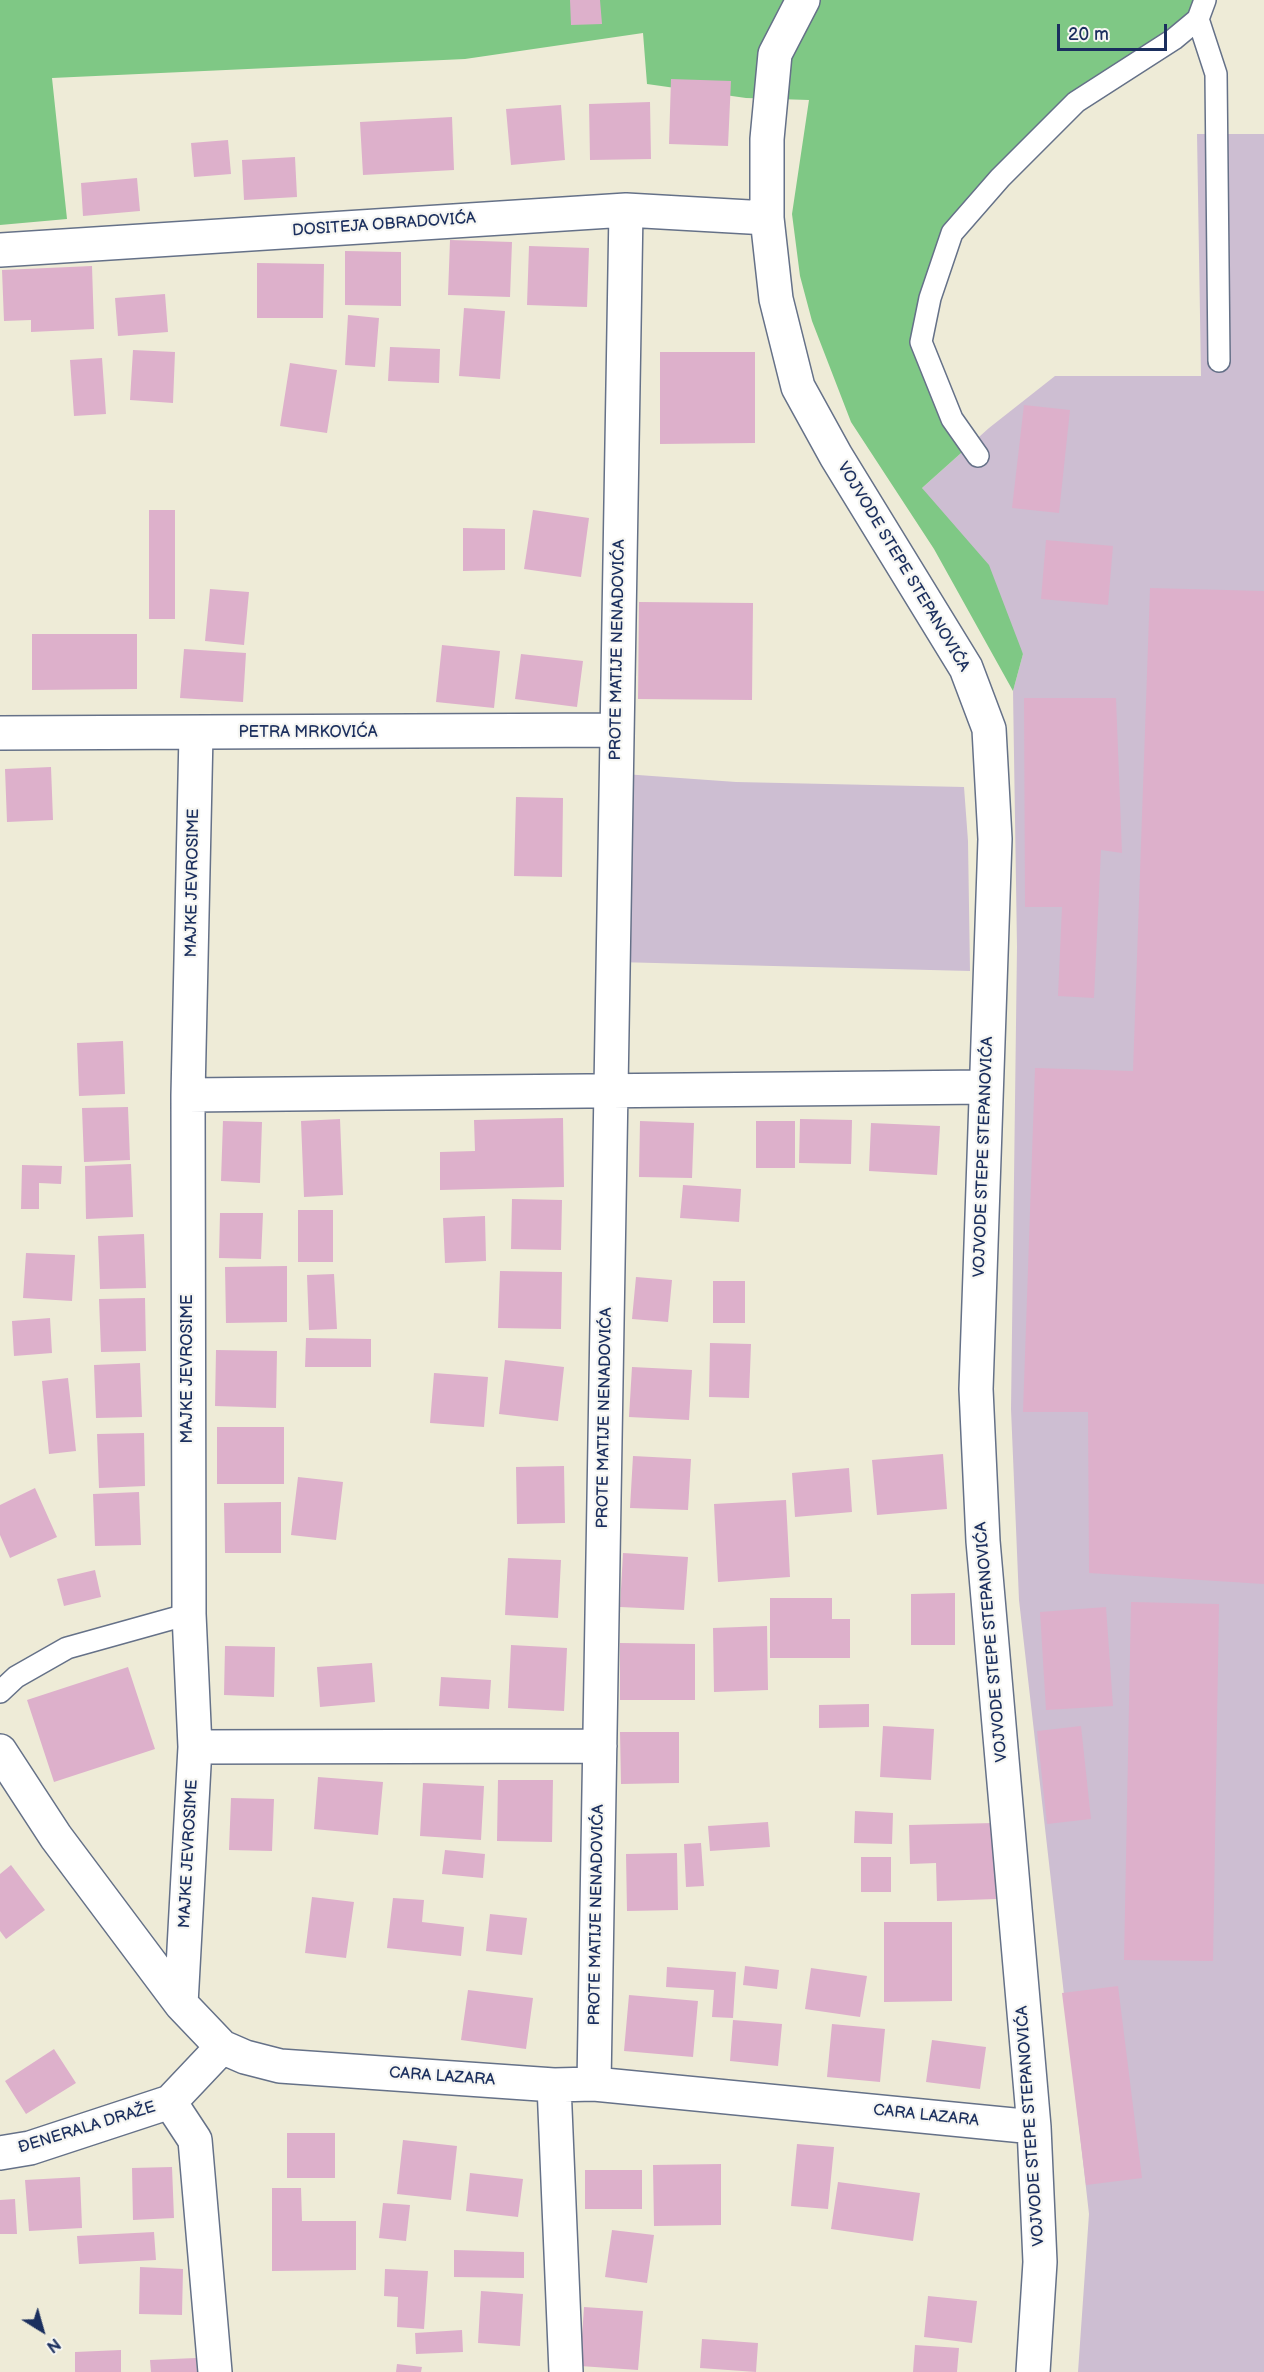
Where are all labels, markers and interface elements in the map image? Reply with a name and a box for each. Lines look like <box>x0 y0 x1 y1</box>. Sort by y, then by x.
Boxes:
scale bar <box>1060 12 1170 50</box>
text: 20 m <box>1068 24 1109 45</box>
street label: DOSITEJA OBRADOVIĆA <box>292 209 476 241</box>
street label: VOJVODE STEPE STEPANOVIĆA <box>833 459 973 675</box>
street label: PROTE MATIJE NENADOVIĆA <box>606 539 630 761</box>
street label: PETRA MRKOVIĆA <box>239 723 377 743</box>
street label: MAJKE JEVROSIME <box>182 808 204 958</box>
street label: VOJVODE STEPE STEPANOVIĆA <box>970 1036 998 1278</box>
street label: MAJKE JEVROSIME <box>178 1295 198 1443</box>
street label: PROTE MATIJE NENADOVIĆA <box>593 1307 617 1529</box>
street label: VOJVODE STEPE STEPANOVIĆA <box>972 1521 1012 1763</box>
street label: MAJKE JEVROSIME <box>176 1779 202 1929</box>
street label: PROTE MATIJE NENADOVIĆA <box>585 1804 609 2026</box>
street label: VOJVODE STEPE STEPANOVIĆA <box>1013 2005 1049 2247</box>
street label: CARA LAZARA <box>388 2064 496 2090</box>
street label: ĐENERALA DRAŽE <box>16 2098 158 2158</box>
street label: CARA LAZARA <box>872 2101 980 2131</box>
north arrow <box>12 2300 72 2360</box>
text: N <box>43 2334 64 2356</box>

